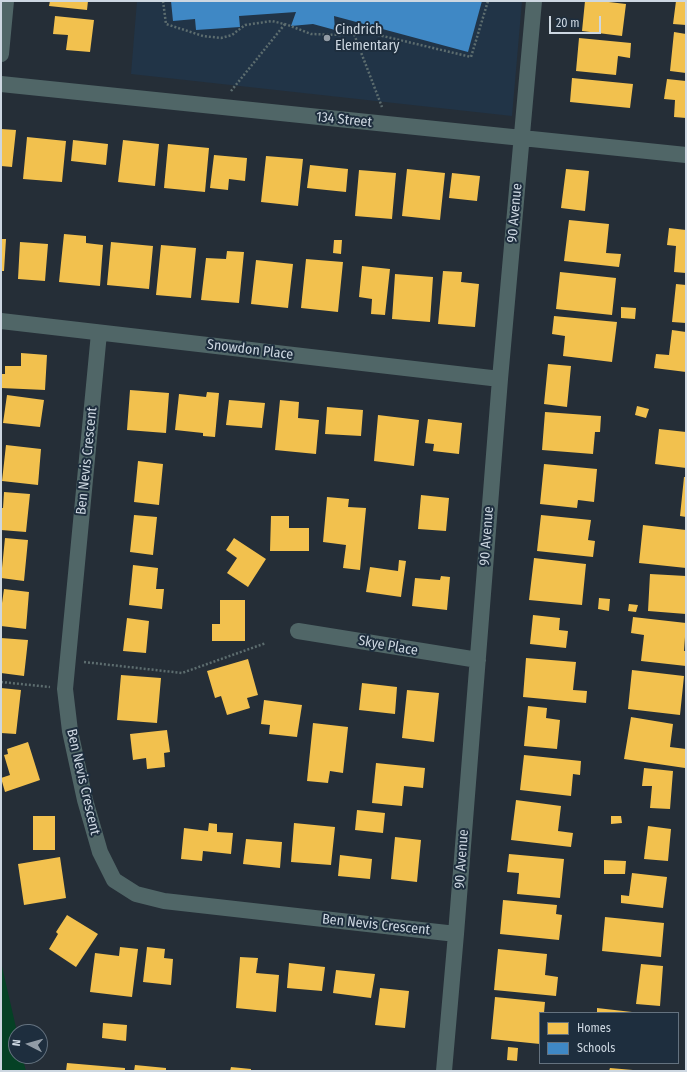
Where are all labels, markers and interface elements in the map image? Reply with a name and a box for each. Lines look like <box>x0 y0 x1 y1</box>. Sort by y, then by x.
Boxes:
scale bar <box>551 8 603 34</box>
text: 20 m <box>556 16 580 30</box>
place label: Cindrich Elementary <box>335 22 400 54</box>
marker: Cindrich Elementary <box>322 33 332 43</box>
street label: 134 Street <box>315 109 373 131</box>
street label: 90 Avenue <box>504 183 526 243</box>
street label: Snowdon Place <box>206 336 294 364</box>
street label: Ben Nevis Crescent <box>73 406 101 516</box>
street label: 90 Avenue <box>477 506 497 566</box>
street label: Skye Place <box>357 633 419 659</box>
street label: Ben Nevis Crescent <box>63 727 103 837</box>
street label: 90 Avenue <box>452 829 472 889</box>
street label: Ben Nevis Crescent <box>321 911 431 939</box>
legend <box>539 1012 679 1064</box>
text: Homes <box>577 1021 611 1035</box>
north arrow <box>8 1024 48 1064</box>
text: N <box>10 1039 23 1047</box>
text: Schools <box>577 1041 615 1055</box>

